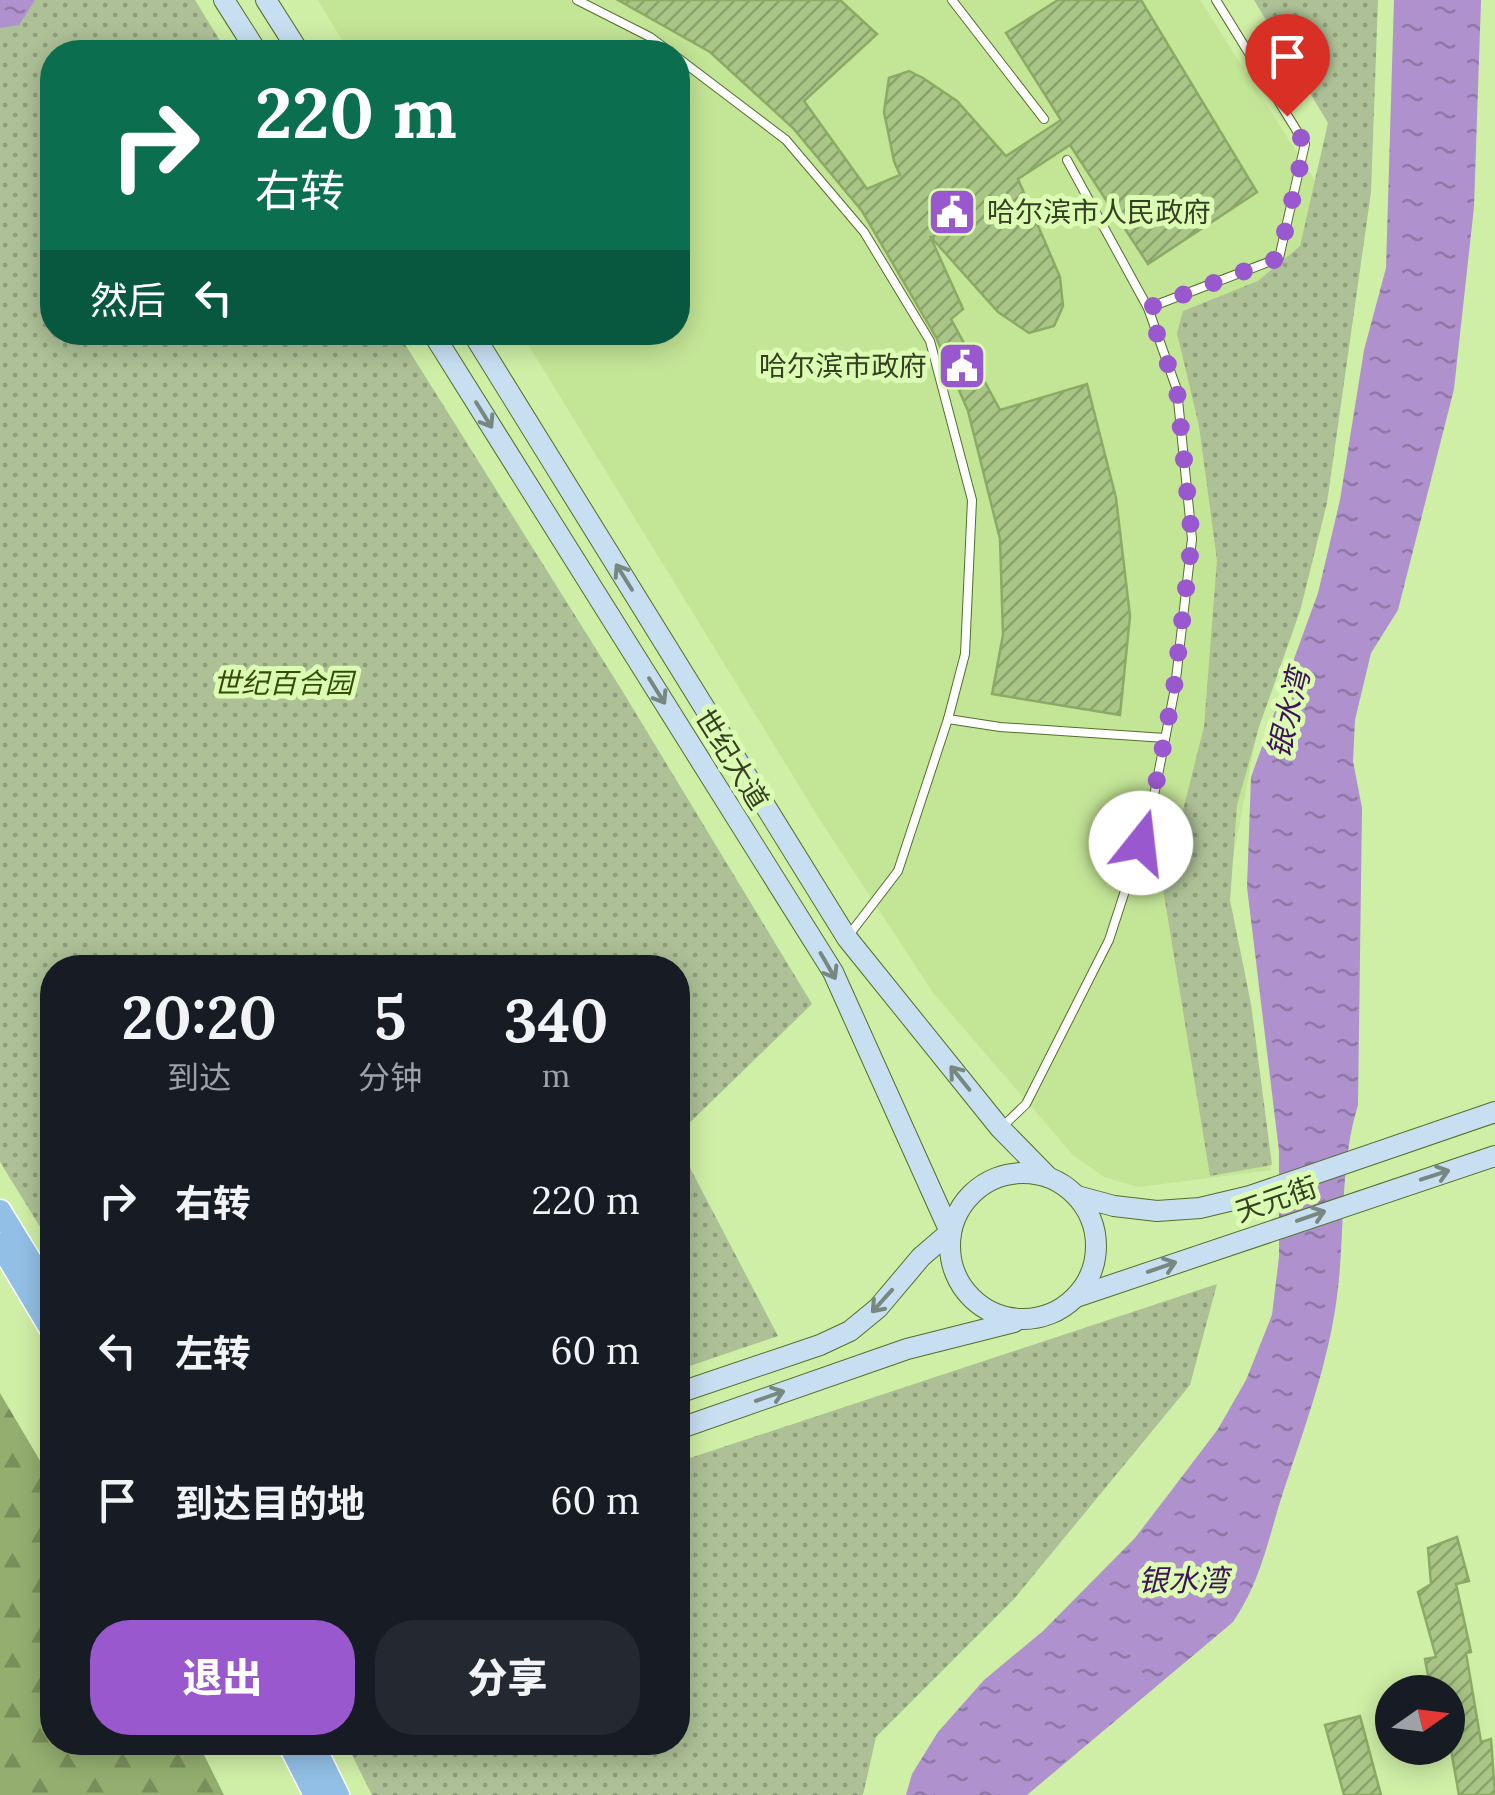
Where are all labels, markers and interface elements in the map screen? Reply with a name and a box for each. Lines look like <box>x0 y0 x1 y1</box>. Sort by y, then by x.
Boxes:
pin <box>1245 14 1330 117</box>
icon: arrive <box>1260 29 1315 84</box>
text: 220 m <box>255 68 457 157</box>
icon: right <box>90 80 220 210</box>
text: 右转 <box>255 162 345 219</box>
public building icon: 哈尔滨市人民政府 <box>926 186 978 238</box>
place label: 哈尔滨市人民政府 <box>987 194 1211 230</box>
icon: left <box>186 270 241 325</box>
text: 然后 <box>90 276 166 324</box>
public building icon: 哈尔滨市政府 <box>936 340 988 392</box>
place label: 哈尔滨市政府 <box>759 348 927 384</box>
one-way arrow <box>474 400 494 429</box>
one-way arrow <box>613 563 634 592</box>
water label: 银水湾 <box>1259 661 1319 762</box>
park label: 世纪百合园 <box>213 665 357 701</box>
one-way arrow <box>646 676 667 704</box>
street label: 世纪大道 <box>687 702 777 816</box>
position arrow <box>1089 791 1193 895</box>
one-way arrow <box>819 951 839 980</box>
text: 20:20 <box>122 979 277 1055</box>
text: 5 <box>374 979 407 1055</box>
text: 340 <box>504 982 608 1058</box>
text: m <box>542 1055 570 1096</box>
text: 到达 <box>167 1057 231 1098</box>
text: 分钟 <box>358 1057 422 1098</box>
one-way arrow <box>949 1066 971 1092</box>
one-way arrow <box>1418 1165 1450 1183</box>
street label: 天元街 <box>1230 1168 1322 1230</box>
icon: right <box>90 1173 145 1228</box>
text: 220 m <box>532 1176 640 1224</box>
text: 右转 <box>175 1179 251 1227</box>
one-way arrow <box>1295 1206 1326 1224</box>
one-way arrow <box>1146 1257 1177 1275</box>
one-way arrow <box>871 1288 894 1313</box>
icon: left <box>90 1323 145 1378</box>
text: 60 m <box>550 1326 640 1374</box>
text: 左转 <box>175 1329 251 1377</box>
one-way arrow <box>753 1386 785 1404</box>
icon: arrive <box>90 1473 145 1528</box>
text: 60 m <box>550 1476 640 1524</box>
text: 到达目的地 <box>175 1479 365 1527</box>
water label: 银水湾 <box>1138 1561 1233 1599</box>
button: 退出 <box>90 1620 355 1735</box>
button: 分享 <box>375 1620 640 1735</box>
north arrow <box>1375 1675 1465 1765</box>
map controls <box>1375 1675 1465 1765</box>

